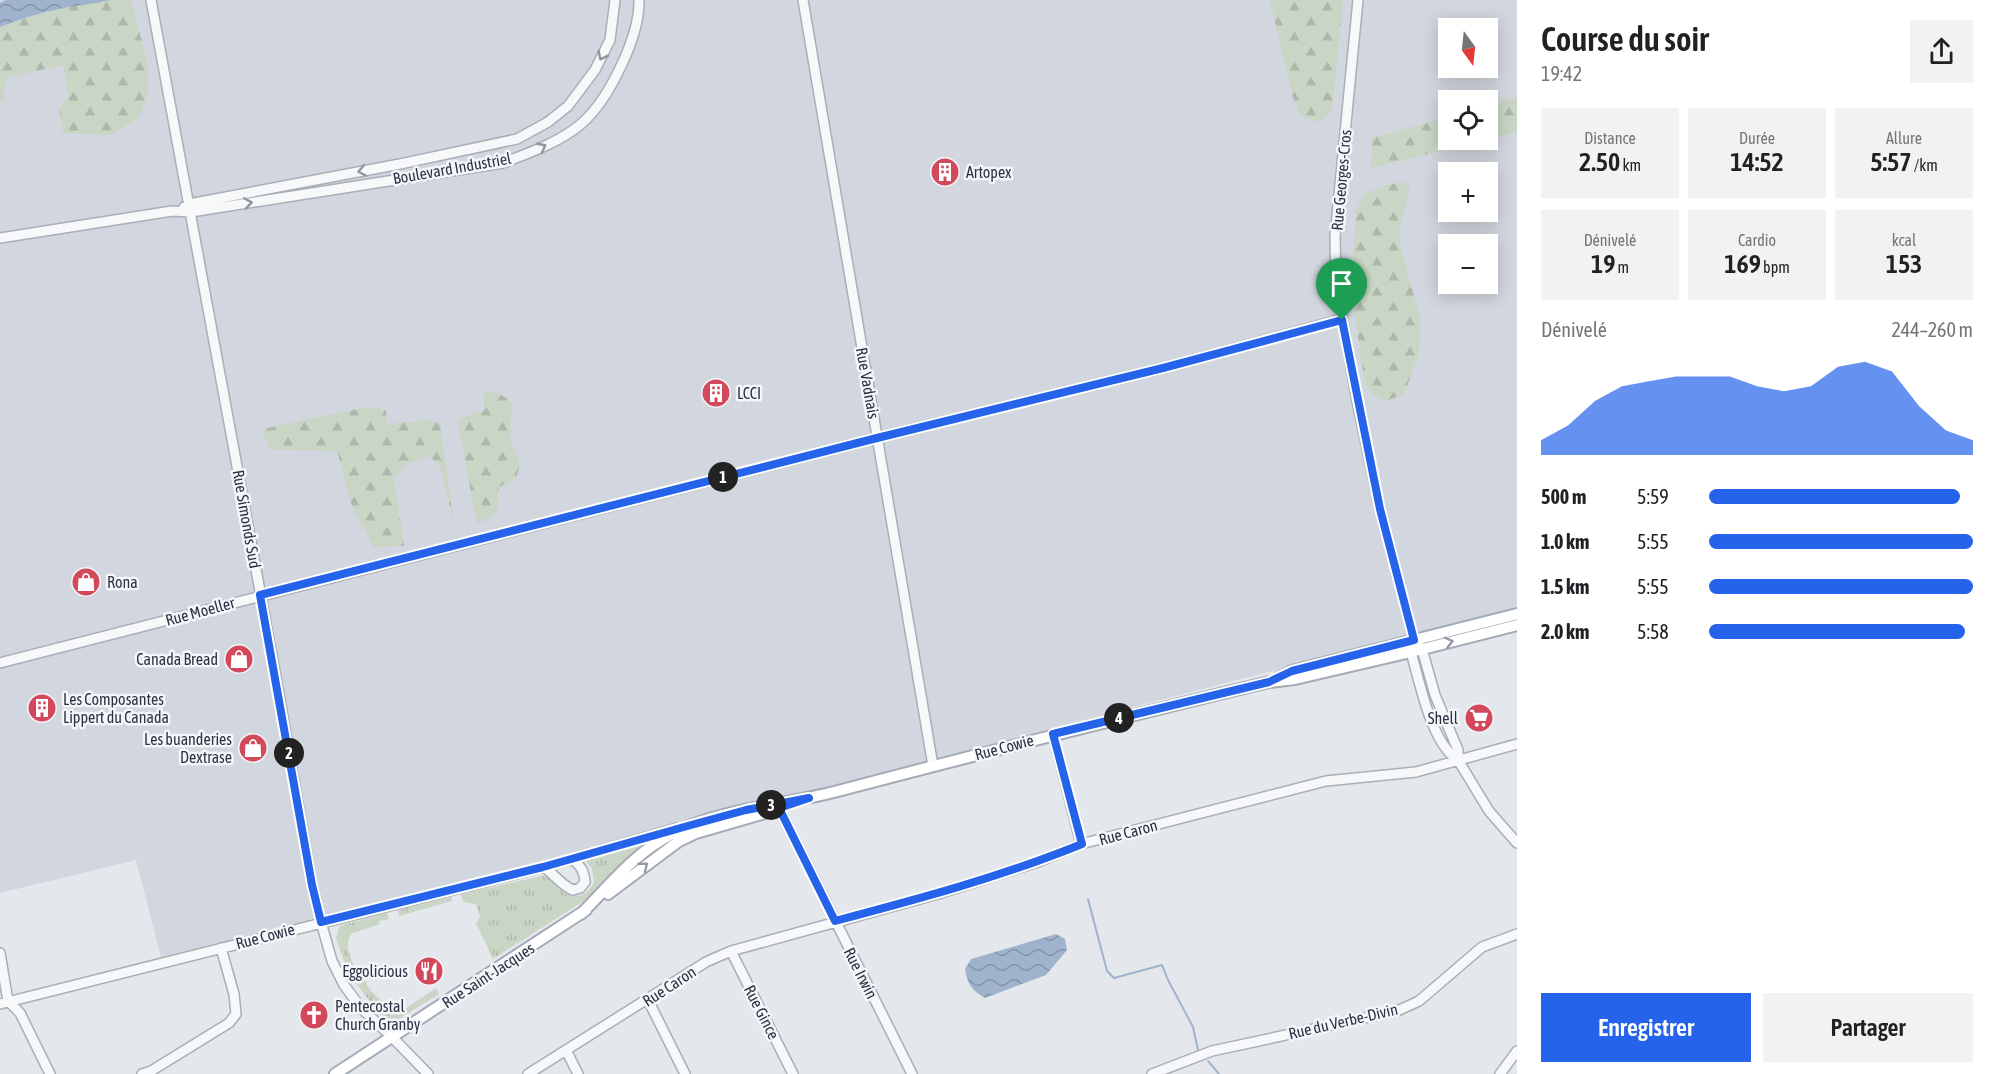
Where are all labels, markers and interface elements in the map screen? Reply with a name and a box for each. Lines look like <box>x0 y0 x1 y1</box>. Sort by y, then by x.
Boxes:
north arrow <box>1438 18 1498 78</box>
map controls <box>1438 18 1498 294</box>
text: Course du soir <box>1541 20 1709 58</box>
button: share <box>1910 20 1973 83</box>
one-way arrow <box>598 50 609 61</box>
text: 19:42 <box>1541 62 1582 85</box>
button: locate <box>1438 90 1498 150</box>
street label: Rue Georges-Cros <box>1328 128 1355 231</box>
text: Distance <box>1584 129 1636 147</box>
text: Durée <box>1739 129 1775 147</box>
text: Allure <box>1886 129 1922 147</box>
one-way arrow <box>536 142 547 154</box>
text: 2.50 <box>1579 147 1620 177</box>
text: 14:52 <box>1730 147 1784 177</box>
text: 5:57 <box>1870 147 1912 177</box>
street label: Boulevard Industriel <box>391 149 513 187</box>
building icon: Artopex <box>929 156 961 188</box>
text: km <box>1620 156 1641 174</box>
text: /km <box>1912 156 1938 174</box>
button: + <box>1438 162 1498 222</box>
place label: Artopex <box>966 163 1012 182</box>
one-way arrow <box>358 164 368 177</box>
one-way arrow <box>244 197 253 209</box>
text: Dénivelé <box>1584 231 1636 249</box>
text: Cardio <box>1738 231 1776 249</box>
text: kcal <box>1892 231 1916 249</box>
button: − <box>1438 234 1498 294</box>
text: 19 <box>1591 249 1615 279</box>
text: 169 <box>1724 249 1761 279</box>
text: 153 <box>1886 249 1922 279</box>
pin <box>1316 258 1367 320</box>
text: m <box>1615 258 1629 276</box>
text: bpm <box>1761 258 1790 276</box>
icon: arrive <box>1325 267 1358 300</box>
text: Dénivelé <box>1541 318 1607 341</box>
text: 244–260 m <box>1891 318 1973 341</box>
street label: Rue Vadnais <box>853 346 883 420</box>
building icon: LCCI <box>700 377 732 409</box>
place label: LCCI <box>737 384 761 402</box>
pin: 1 <box>708 462 738 492</box>
street label: Rue Simonds Sud <box>229 468 265 570</box>
text: 1 <box>719 468 727 486</box>
text: 500 m <box>1541 485 1586 508</box>
text: 5:59 <box>1637 485 1669 508</box>
text: 1.0 km <box>1541 530 1589 553</box>
text: 5:55 <box>1637 530 1669 553</box>
shop icon: Rona <box>70 566 102 598</box>
place label: Rona <box>107 573 138 591</box>
text: 1.5 km <box>1541 575 1589 598</box>
text: 5:55 <box>1637 575 1669 598</box>
street label: Rue Moeller <box>163 593 237 629</box>
text: 2.0 km <box>1541 620 1589 643</box>
text: 5:58 <box>1637 620 1669 643</box>
one-way arrow <box>1444 637 1454 650</box>
shop icon: Canada Bread <box>223 643 255 675</box>
place label: Canada Bread <box>136 650 218 668</box>
place label: Les Composantes Lippert du Canada <box>63 690 169 727</box>
building icon: Les Composantes Lippert du Canada <box>26 692 58 724</box>
supermarket icon: Shell <box>1463 702 1495 734</box>
pin: 4 <box>1104 703 1134 733</box>
text: 4 <box>1115 709 1123 727</box>
place label: Shell <box>1428 709 1459 727</box>
place label: Les buanderies Dextrase <box>144 730 232 766</box>
street label: Rue Cowie <box>973 731 1035 763</box>
shop icon: Les buanderies Dextrase <box>237 732 269 764</box>
pin: 2 <box>274 738 304 768</box>
text: 2 <box>285 744 293 762</box>
pin: 3 <box>756 790 786 820</box>
text: 3 <box>767 796 775 814</box>
street label: Rue Caron <box>1097 816 1159 848</box>
one-way arrow <box>637 863 648 874</box>
street label: Rue Cowie <box>234 920 296 952</box>
street label: Rue Saint-Jacques <box>439 938 538 1012</box>
street label: Rue Irwin <box>840 944 882 1002</box>
restaurant icon: Eggolicious <box>413 955 445 987</box>
place label: Eggolicious <box>342 962 408 981</box>
street label: Rue Caron <box>639 962 699 1010</box>
street label: Rue Gince <box>741 982 783 1042</box>
button: Enregistrer <box>1541 993 1751 1062</box>
button: Partager <box>1763 993 1973 1062</box>
place label: Pentecostal Church Granby <box>335 997 421 1034</box>
church icon: Pentecostal Church Granby <box>298 999 330 1031</box>
street label: Rue du Verbe-Divin <box>1287 1000 1399 1042</box>

